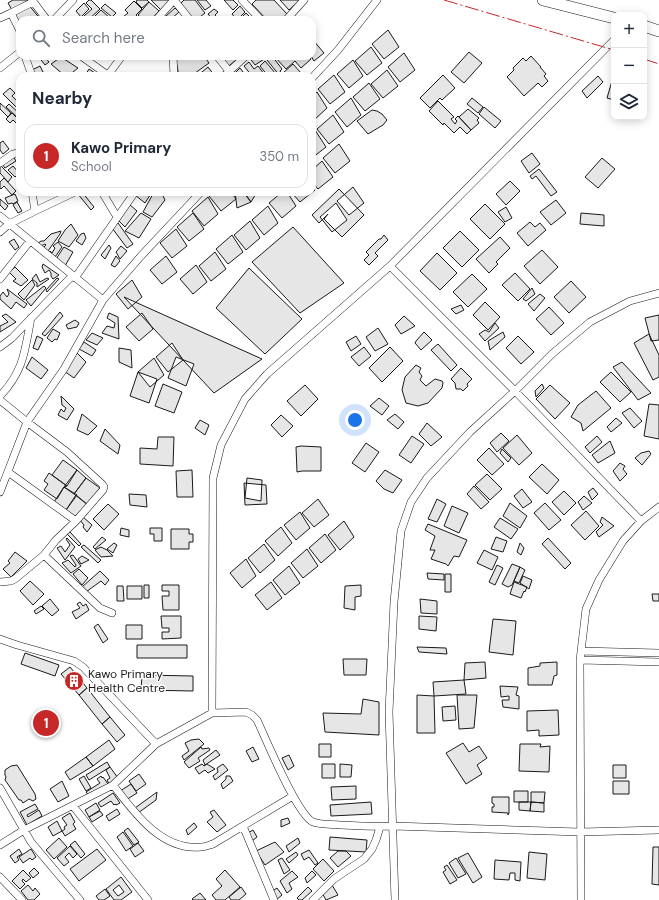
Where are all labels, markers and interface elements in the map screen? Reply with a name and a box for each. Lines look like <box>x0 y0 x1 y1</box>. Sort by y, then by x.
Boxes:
map controls <box>611 12 647 120</box>
button: + <box>611 12 647 48</box>
search box <box>16 16 316 60</box>
icon: search <box>30 27 52 49</box>
text: Search here <box>62 28 145 48</box>
button: − <box>611 48 647 84</box>
button: layers <box>611 84 647 120</box>
text: Nearby <box>32 87 92 109</box>
text: Kawo Primary <box>71 138 171 158</box>
text: 1 <box>44 148 48 165</box>
text: 350 m <box>259 148 299 165</box>
text: School <box>71 158 112 175</box>
your location <box>345 410 365 430</box>
place label: Kawo Primary Health Centre <box>88 666 165 696</box>
building icon: Kawo Primary Health Centre <box>63 670 85 692</box>
pin: 1 <box>33 708 59 738</box>

